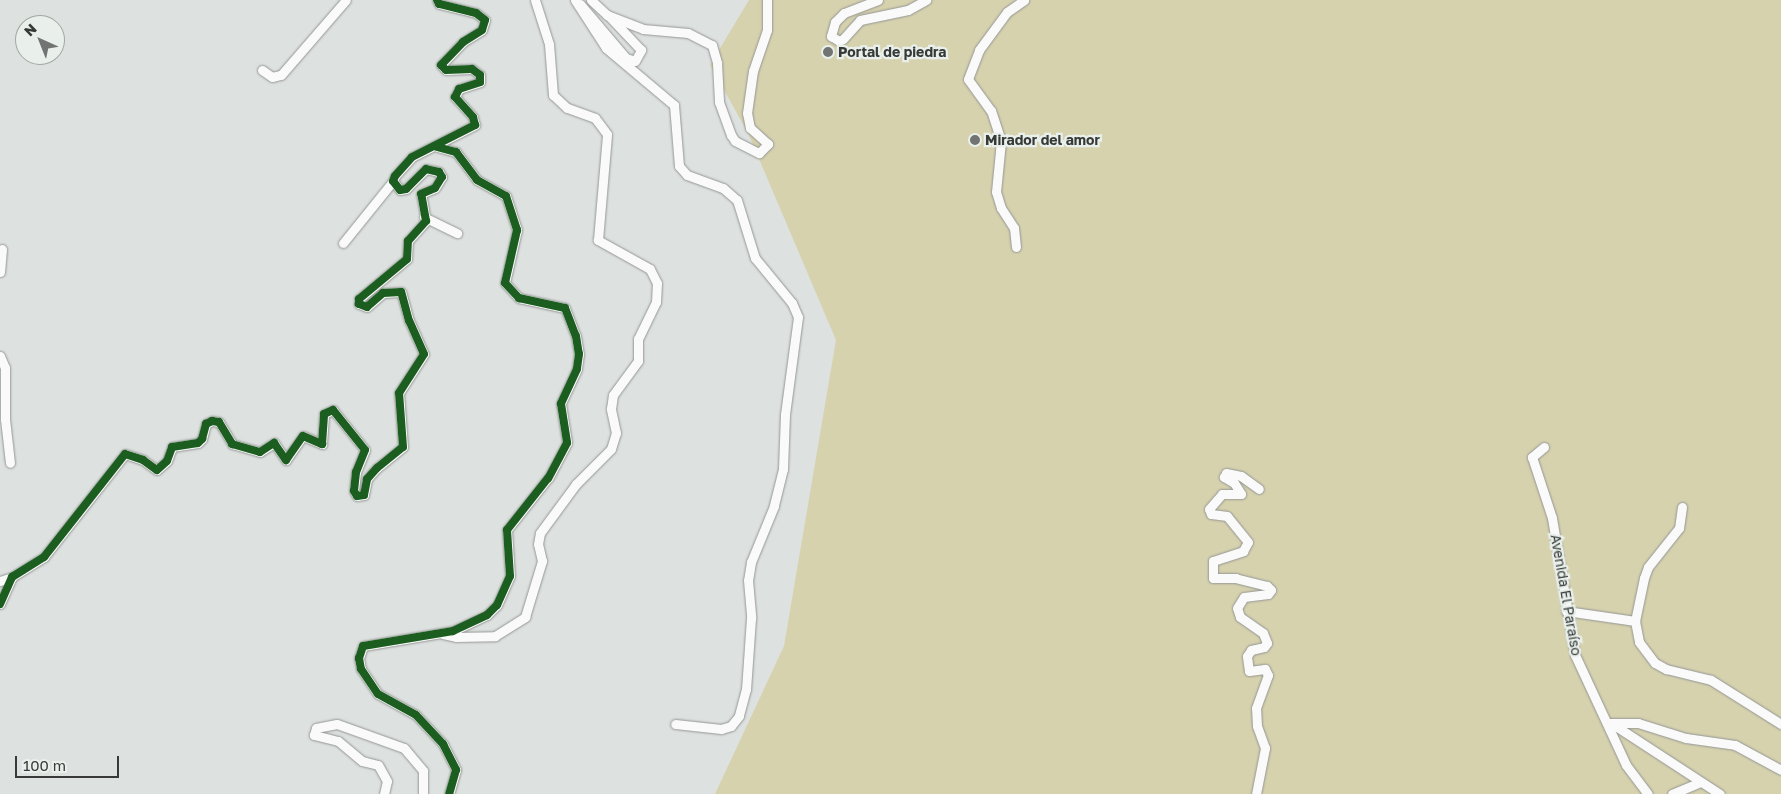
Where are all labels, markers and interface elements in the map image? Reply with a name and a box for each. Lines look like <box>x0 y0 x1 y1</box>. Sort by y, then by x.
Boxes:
north arrow <box>15 15 65 65</box>
text: N <box>20 20 40 39</box>
place label: Portal de piedra <box>838 44 946 60</box>
marker: Portal de piedra <box>822 46 834 58</box>
place label: Mirador del amor <box>985 132 1100 148</box>
marker: Mirador del amor <box>969 134 981 146</box>
street label: Avenida El Paraíso <box>1547 533 1585 657</box>
scale bar <box>18 746 121 778</box>
text: 100 m <box>23 756 66 774</box>

